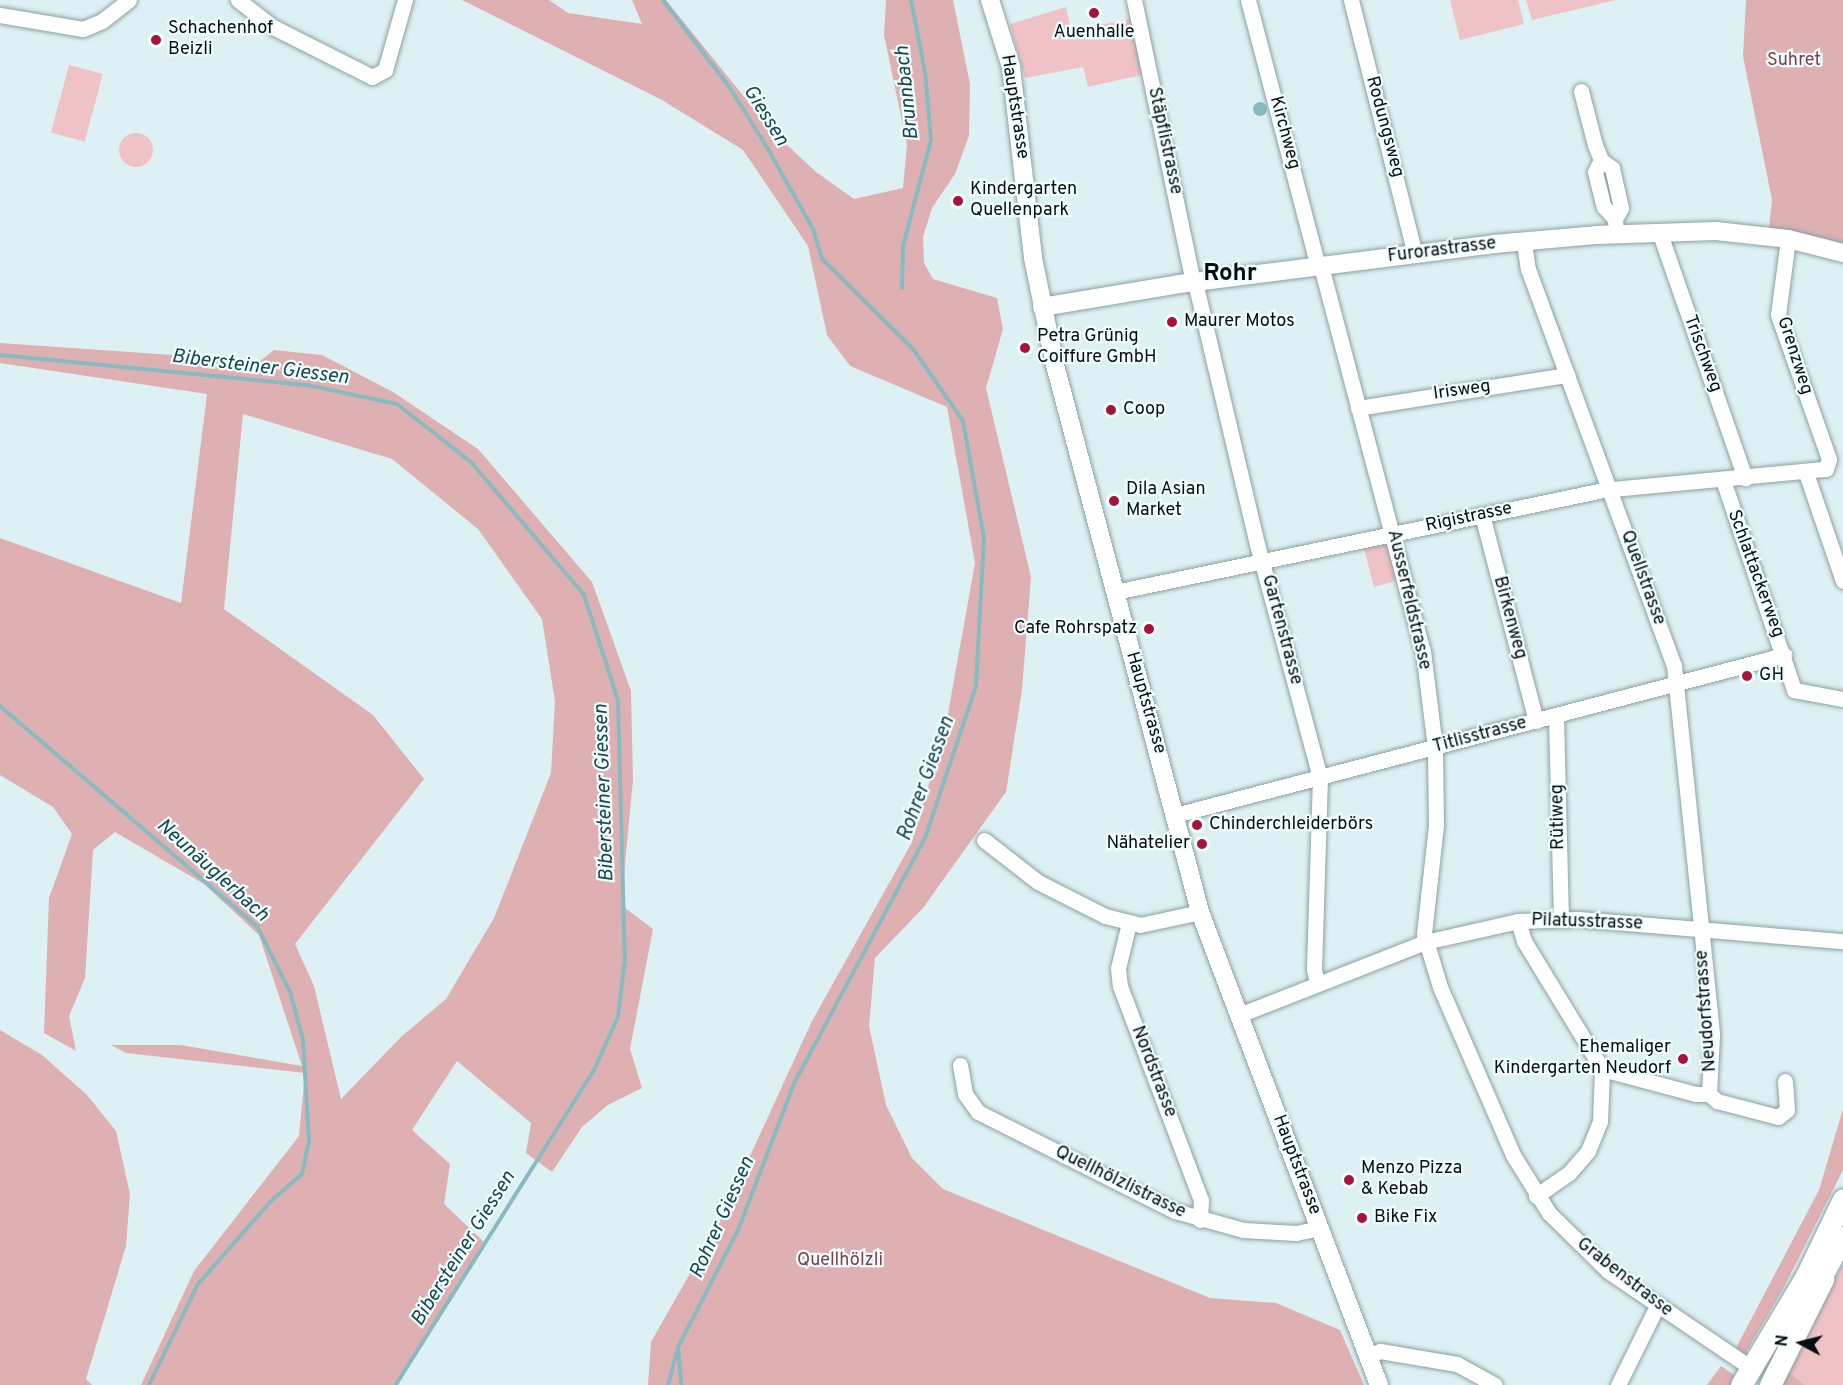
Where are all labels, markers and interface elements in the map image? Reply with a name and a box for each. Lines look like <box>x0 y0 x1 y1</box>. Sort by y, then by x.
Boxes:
marker: Auenhalle <box>1087 6 1101 20</box>
place label: Schachenhof Beizli <box>168 19 273 62</box>
place label: Auenhalle <box>1054 22 1134 44</box>
marker: Schachenhof Beizli <box>149 33 163 47</box>
water label: Brunnbach <box>891 45 925 141</box>
park label: Suhret <box>1767 50 1821 72</box>
street label: Hauptstrasse <box>995 53 1033 161</box>
street label: Rodungsweg <box>1360 74 1408 180</box>
water label: Giessen <box>737 81 793 151</box>
street label: Stäpflistrasse <box>1142 86 1186 196</box>
street label: Kirchweg <box>1264 94 1304 172</box>
place label: Kindergarten Quellenpark <box>970 180 1077 222</box>
marker: Kindergarten Quellenpark <box>951 194 965 208</box>
street label: Furorastrasse <box>1386 234 1498 268</box>
district label: Rohr <box>1203 261 1257 289</box>
place label: Maurer Motos <box>1184 311 1295 333</box>
street label: Trischweg <box>1678 313 1726 395</box>
street label: Grenzweg <box>1771 314 1817 398</box>
marker: Maurer Motos <box>1165 315 1179 329</box>
place label: Petra Grünig Coiffure GmbH <box>1037 327 1157 370</box>
marker: Petra Grünig Coiffure GmbH <box>1018 341 1032 355</box>
water label: Bibersteiner Giessen <box>170 345 350 391</box>
street label: Irisweg <box>1432 376 1492 406</box>
place label: Coop <box>1123 399 1165 421</box>
marker: Coop <box>1104 403 1118 417</box>
place label: Dila Asian Market <box>1126 480 1206 522</box>
marker: Dila Asian Market <box>1107 494 1121 508</box>
street label: Rigistrasse <box>1424 498 1514 538</box>
street label: Schlattackerweg <box>1722 507 1788 641</box>
street label: Ausserfeldstrasse <box>1381 528 1435 672</box>
street label: Quellstrasse <box>1615 528 1669 628</box>
street label: Gartenstrasse <box>1256 573 1306 687</box>
street label: Birkenweg <box>1488 574 1530 662</box>
place label: Cafe Rohrspatz <box>1014 618 1137 640</box>
marker: Cafe Rohrspatz <box>1142 622 1156 636</box>
street label: Hauptstrasse <box>1120 649 1170 757</box>
place label: GH <box>1759 665 1784 687</box>
marker: GH <box>1740 669 1754 683</box>
water label: Bibersteiner Giessen <box>590 704 620 882</box>
water label: Rohrer Giessen <box>893 713 961 845</box>
street label: Titlisstrasse <box>1431 713 1529 759</box>
street label: Rütiweg <box>1548 784 1570 850</box>
water label: Neunäuglerbach <box>151 814 273 928</box>
place label: Chinderchleiderbörs <box>1209 814 1373 836</box>
marker: Chinderchleiderbörs <box>1190 818 1204 832</box>
place label: Nähatelier <box>1106 833 1190 855</box>
marker: Nähatelier <box>1195 837 1209 851</box>
street label: Pilatusstrasse <box>1531 910 1643 936</box>
street label: Neudorfstrasse <box>1692 949 1722 1073</box>
street label: Nordstrasse <box>1126 1023 1180 1121</box>
place label: Ehemaliger Kindergarten Neudorf <box>1494 1038 1671 1080</box>
marker: Ehemaliger Kindergarten Neudorf <box>1676 1052 1690 1066</box>
street label: Hauptstrasse <box>1267 1112 1325 1218</box>
street label: Quellhölzlistrasse <box>1051 1142 1189 1224</box>
water label: Rohrer Giessen <box>685 1153 761 1283</box>
place label: Menzo Pizza & Kebab <box>1361 1159 1462 1202</box>
water label: Bibersteiner Giessen <box>407 1167 521 1331</box>
marker: Menzo Pizza & Kebab <box>1342 1173 1356 1187</box>
place label: Bike Fix <box>1374 1207 1437 1229</box>
marker: Bike Fix <box>1355 1211 1369 1225</box>
street label: Grabenstrasse <box>1572 1234 1676 1322</box>
park label: Quellhölzli <box>797 1250 883 1272</box>
north arrow <box>1771 1313 1831 1373</box>
text: N <box>1773 1334 1794 1348</box>

